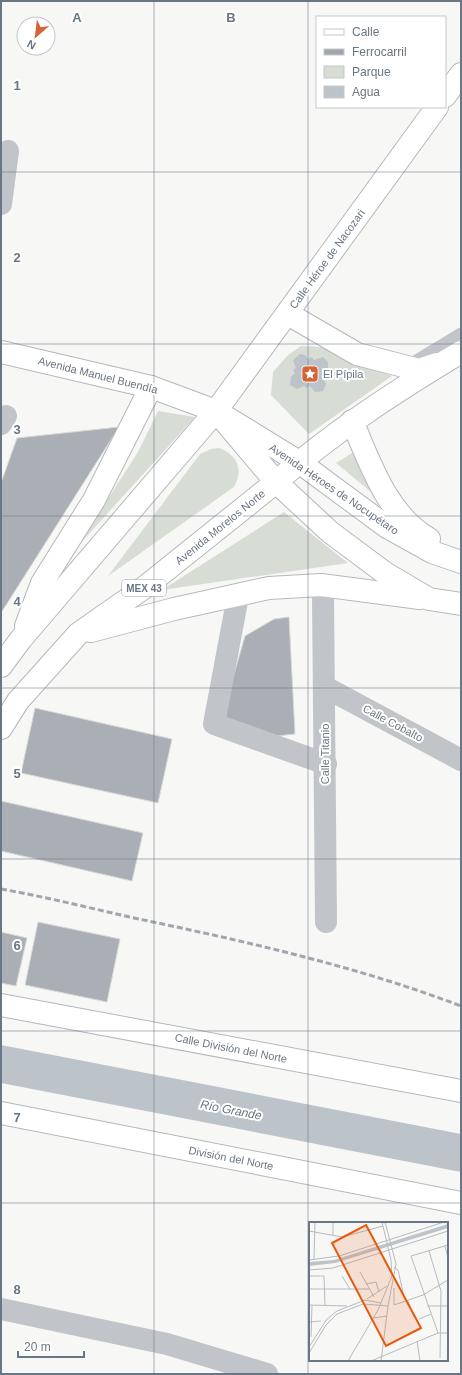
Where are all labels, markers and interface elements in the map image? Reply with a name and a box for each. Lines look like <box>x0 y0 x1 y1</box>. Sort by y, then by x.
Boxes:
text: A <box>72 10 82 25</box>
text: B <box>226 10 236 25</box>
north arrow <box>16 16 56 56</box>
legend <box>316 16 446 108</box>
text: Calle <box>352 25 380 39</box>
text: N <box>25 38 38 52</box>
text: Ferrocarril <box>352 45 407 59</box>
text: Parque <box>352 65 391 79</box>
text: 1 <box>13 78 21 93</box>
text: Agua <box>352 85 380 99</box>
street label: Calle Héroe de Nacozari <box>287 207 367 311</box>
text: 2 <box>13 250 21 265</box>
street label: Avenida Manuel Buendía <box>37 354 160 396</box>
place icon: El Pípila <box>300 364 320 384</box>
place label: El Pípila <box>323 368 364 380</box>
text: 3 <box>13 422 21 437</box>
street label: Avenida Héroes de Nocupétaro <box>267 441 401 537</box>
street label: Avenida Morelos Norte <box>173 487 267 567</box>
road number: MEX 43 <box>122 580 166 596</box>
text: 4 <box>13 594 21 609</box>
street label: Calle Cobalto <box>361 702 425 744</box>
street label: Calle Titanio <box>319 724 331 784</box>
text: 5 <box>13 766 21 781</box>
text: 6 <box>13 938 21 953</box>
street label: Calle División del Norte <box>174 1031 288 1065</box>
water label: Río Grande <box>199 1097 263 1123</box>
text: 7 <box>13 1110 21 1125</box>
street label: División del Norte <box>188 1144 274 1172</box>
inset map <box>309 1222 448 1361</box>
text: 8 <box>13 1282 21 1297</box>
scale bar <box>18 1333 84 1359</box>
text: 20 m <box>24 1340 51 1354</box>

